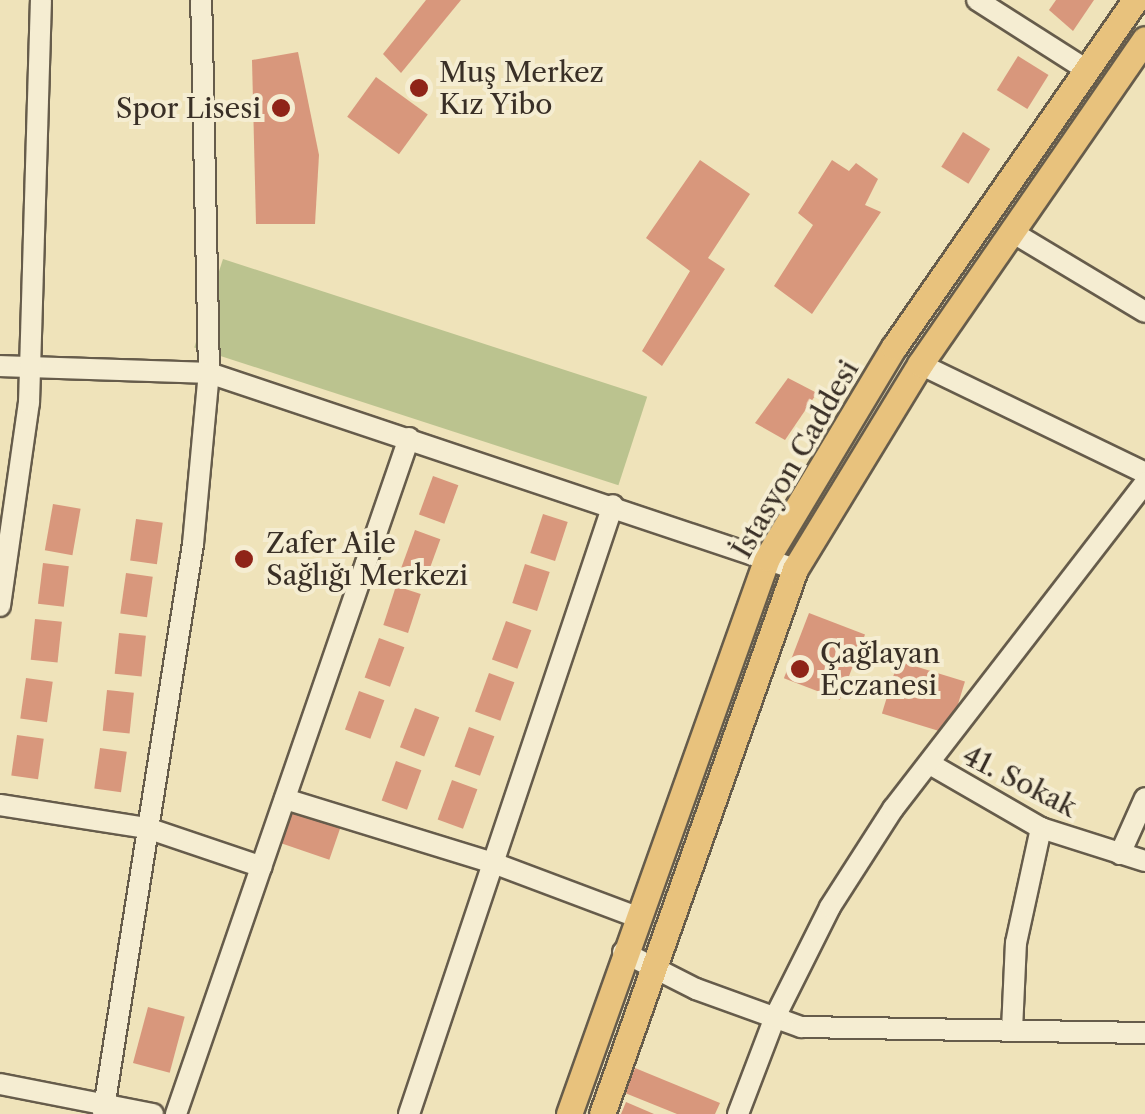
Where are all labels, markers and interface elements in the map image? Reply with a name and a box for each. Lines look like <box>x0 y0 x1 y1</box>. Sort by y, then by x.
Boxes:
place label: Muş Merkez Kız Yibo <box>439 55 604 121</box>
marker: Muş Merkez Kız Yibo <box>408 77 430 99</box>
place label: Spor Lisesi <box>115 91 261 125</box>
marker: Spor Lisesi <box>270 97 292 119</box>
street label: İstasyon Caddesi <box>725 354 865 564</box>
place label: Zafer Aile Sağlığı Merkezi <box>266 526 468 592</box>
marker: Zafer Aile Sağlığı Merkezi <box>231 546 257 572</box>
place label: Çağlayan Eczanesi <box>820 636 940 702</box>
marker: Çağlayan Eczanesi <box>789 658 811 680</box>
street label: 41. Sokak <box>957 738 1083 824</box>

